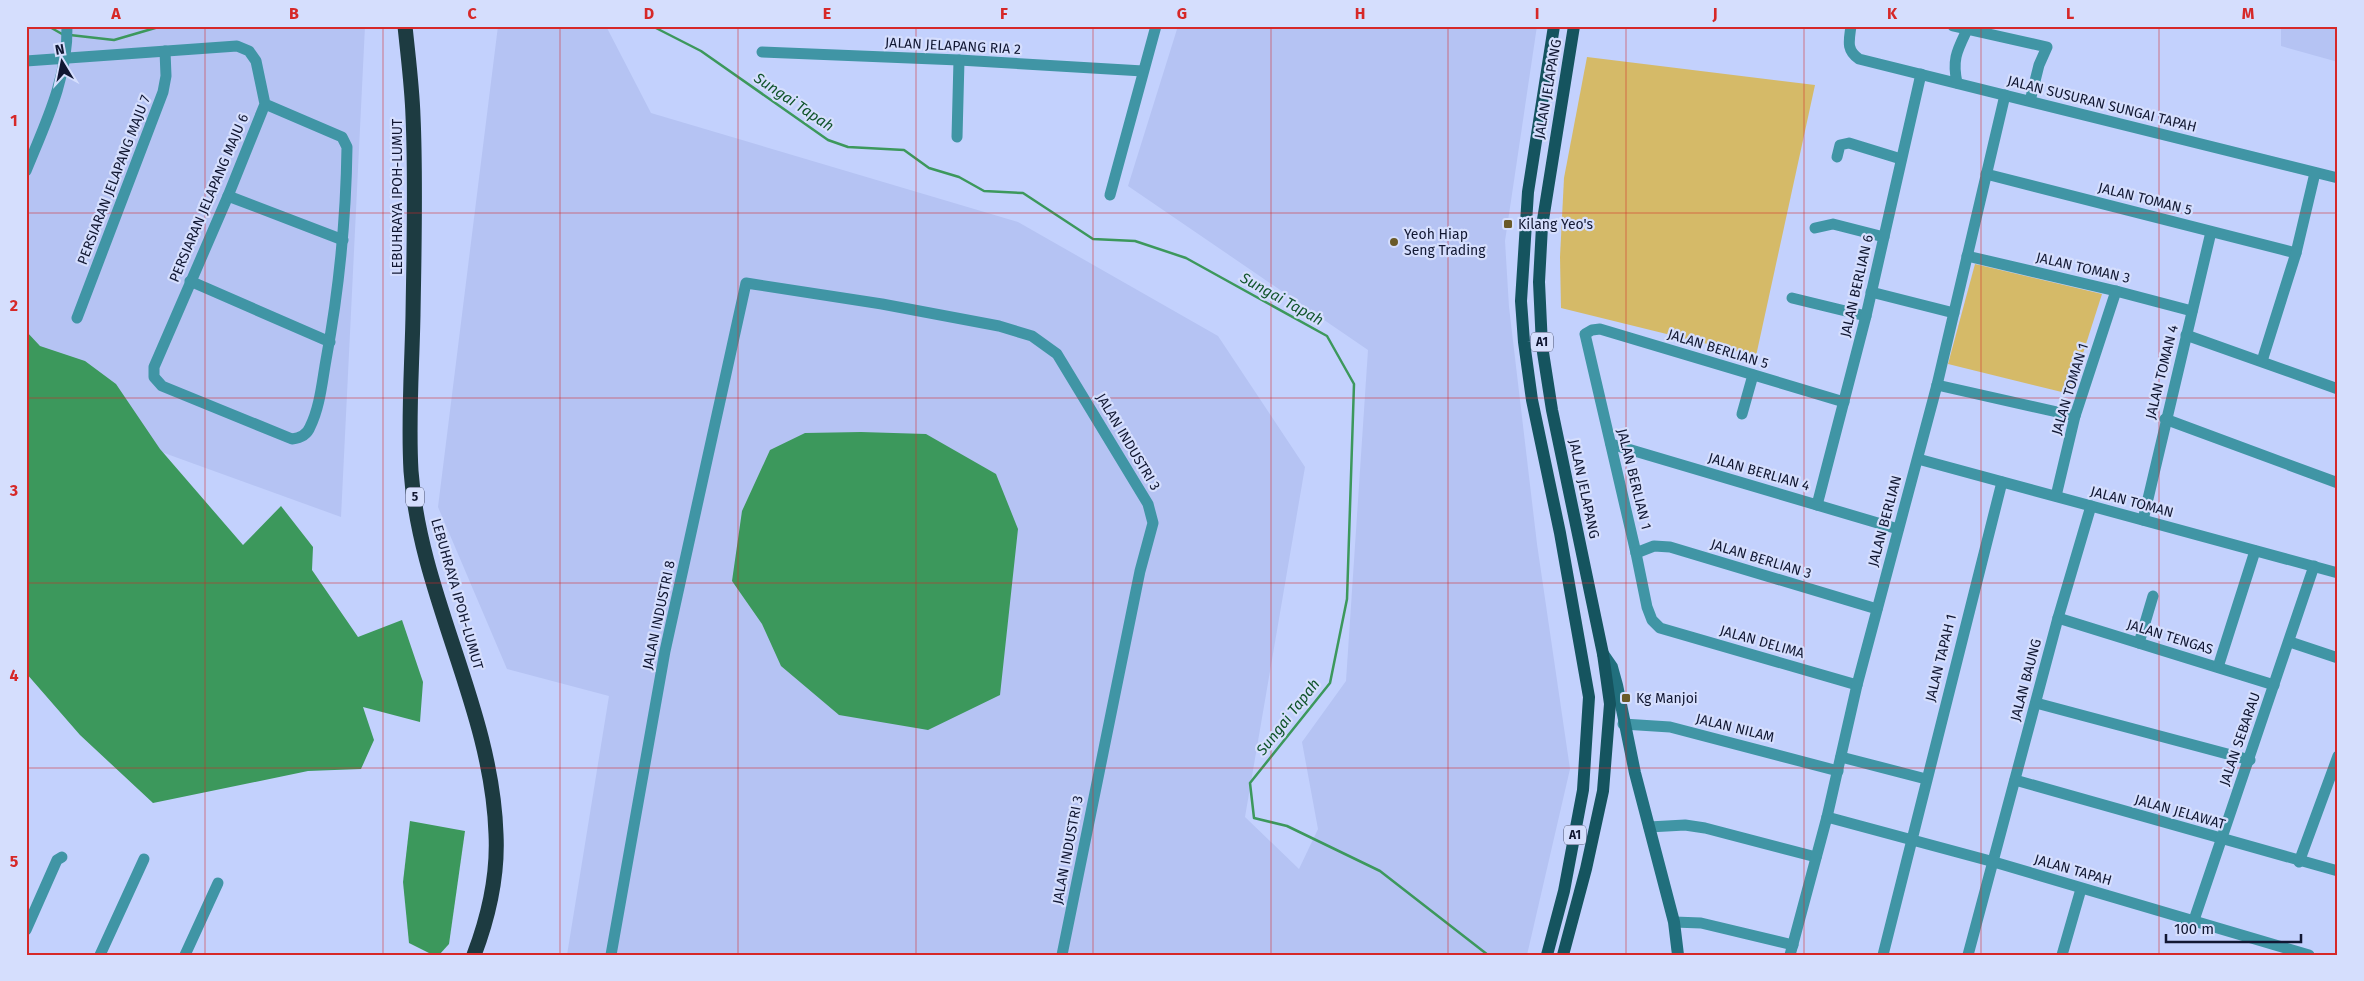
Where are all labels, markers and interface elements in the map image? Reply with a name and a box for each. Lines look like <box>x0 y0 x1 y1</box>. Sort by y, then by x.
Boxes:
text: A <box>110 4 121 23</box>
text: B <box>289 4 299 23</box>
text: C <box>467 4 477 23</box>
text: D <box>644 4 654 23</box>
text: E <box>823 4 831 23</box>
text: F <box>1000 4 1008 23</box>
text: G <box>1177 4 1187 23</box>
text: H <box>1355 4 1365 23</box>
text: I <box>1535 4 1539 23</box>
text: J <box>1711 4 1718 23</box>
text: K <box>1887 4 1898 23</box>
text: L <box>2066 4 2074 23</box>
text: M <box>2242 4 2255 23</box>
street label: JALAN JELAPANG RIA 2 <box>885 34 1021 58</box>
north arrow <box>38 38 88 88</box>
street label: JALAN JELAPANG <box>1531 38 1565 140</box>
text: N <box>54 41 66 59</box>
water label: Sungai Tapah <box>750 68 837 135</box>
street label: JALAN SUSURAN SUNGAI TAPAH <box>2006 72 2198 136</box>
street label: PERSIARAN JELAPANG MAJU 7 <box>74 93 154 267</box>
text: 1 <box>10 111 18 130</box>
street label: PERSIARAN JELAPANG MAJU 6 <box>166 111 252 285</box>
street label: LEBUHRAYA IPOH-LUMUT <box>389 118 406 275</box>
street label: JALAN TOMAN 5 <box>2096 179 2194 219</box>
place label: Kilang Yeo's <box>1518 216 1594 233</box>
marker: Kilang Yeo's <box>1502 218 1514 230</box>
place label: Yeoh Hiap Seng Trading <box>1404 226 1486 259</box>
street label: JALAN BERLIAN 6 <box>1837 233 1877 339</box>
marker: Yeoh Hiap Seng Trading <box>1388 236 1400 248</box>
street label: JALAN TOMAN 3 <box>2034 249 2132 287</box>
water label: Sungai Tapah <box>1237 268 1327 329</box>
text: 2 <box>10 296 18 315</box>
street label: JALAN TOMAN 4 <box>2142 323 2182 421</box>
street label: JALAN BERLIAN 5 <box>1666 326 1770 372</box>
road number: A1 <box>1531 332 1553 352</box>
street label: JALAN TOMAN 1 <box>2048 341 2092 437</box>
street label: JALAN INDUSTRI 3 <box>1092 390 1164 494</box>
street label: JALAN BERLIAN 1 <box>1613 427 1655 531</box>
street label: JALAN JELAPANG <box>1565 438 1603 540</box>
street label: JALAN BERLIAN 4 <box>1706 449 1812 495</box>
street label: JALAN BERLIAN <box>1865 474 1905 568</box>
text: 3 <box>9 481 18 500</box>
street label: JALAN TOMAN <box>2089 483 2175 521</box>
road number: 5 <box>406 488 424 507</box>
street label: LEBUHRAYA IPOH-LUMUT <box>427 516 487 672</box>
street label: JALAN BERLIAN 3 <box>1709 536 1813 582</box>
street label: JALAN INDUSTRI 8 <box>639 559 679 671</box>
street label: JALAN TAPAH 1 <box>1922 612 1960 704</box>
street label: JALAN TENGAS <box>2125 616 2216 658</box>
street label: JALAN DELIMA <box>1718 622 1806 662</box>
street label: JALAN BAUNG <box>2007 637 2045 723</box>
text: 4 <box>9 666 19 685</box>
water label: Sungai Tapah <box>1252 675 1323 760</box>
place label: Kg Manjoi <box>1636 690 1698 707</box>
street label: JALAN SEBARAU <box>2216 690 2264 788</box>
marker: Kg Manjoi <box>1620 692 1632 704</box>
street label: JALAN NILAM <box>1694 710 1776 746</box>
street label: JALAN JELAWAT <box>2133 791 2228 833</box>
street label: JALAN INDUSTRI 3 <box>1049 794 1087 906</box>
road number: A1 <box>1564 826 1586 844</box>
street label: JALAN TAPAH <box>2032 851 2114 889</box>
text: 5 <box>10 852 19 871</box>
scale bar <box>2166 911 2302 943</box>
text: 100 m <box>2174 920 2214 938</box>

